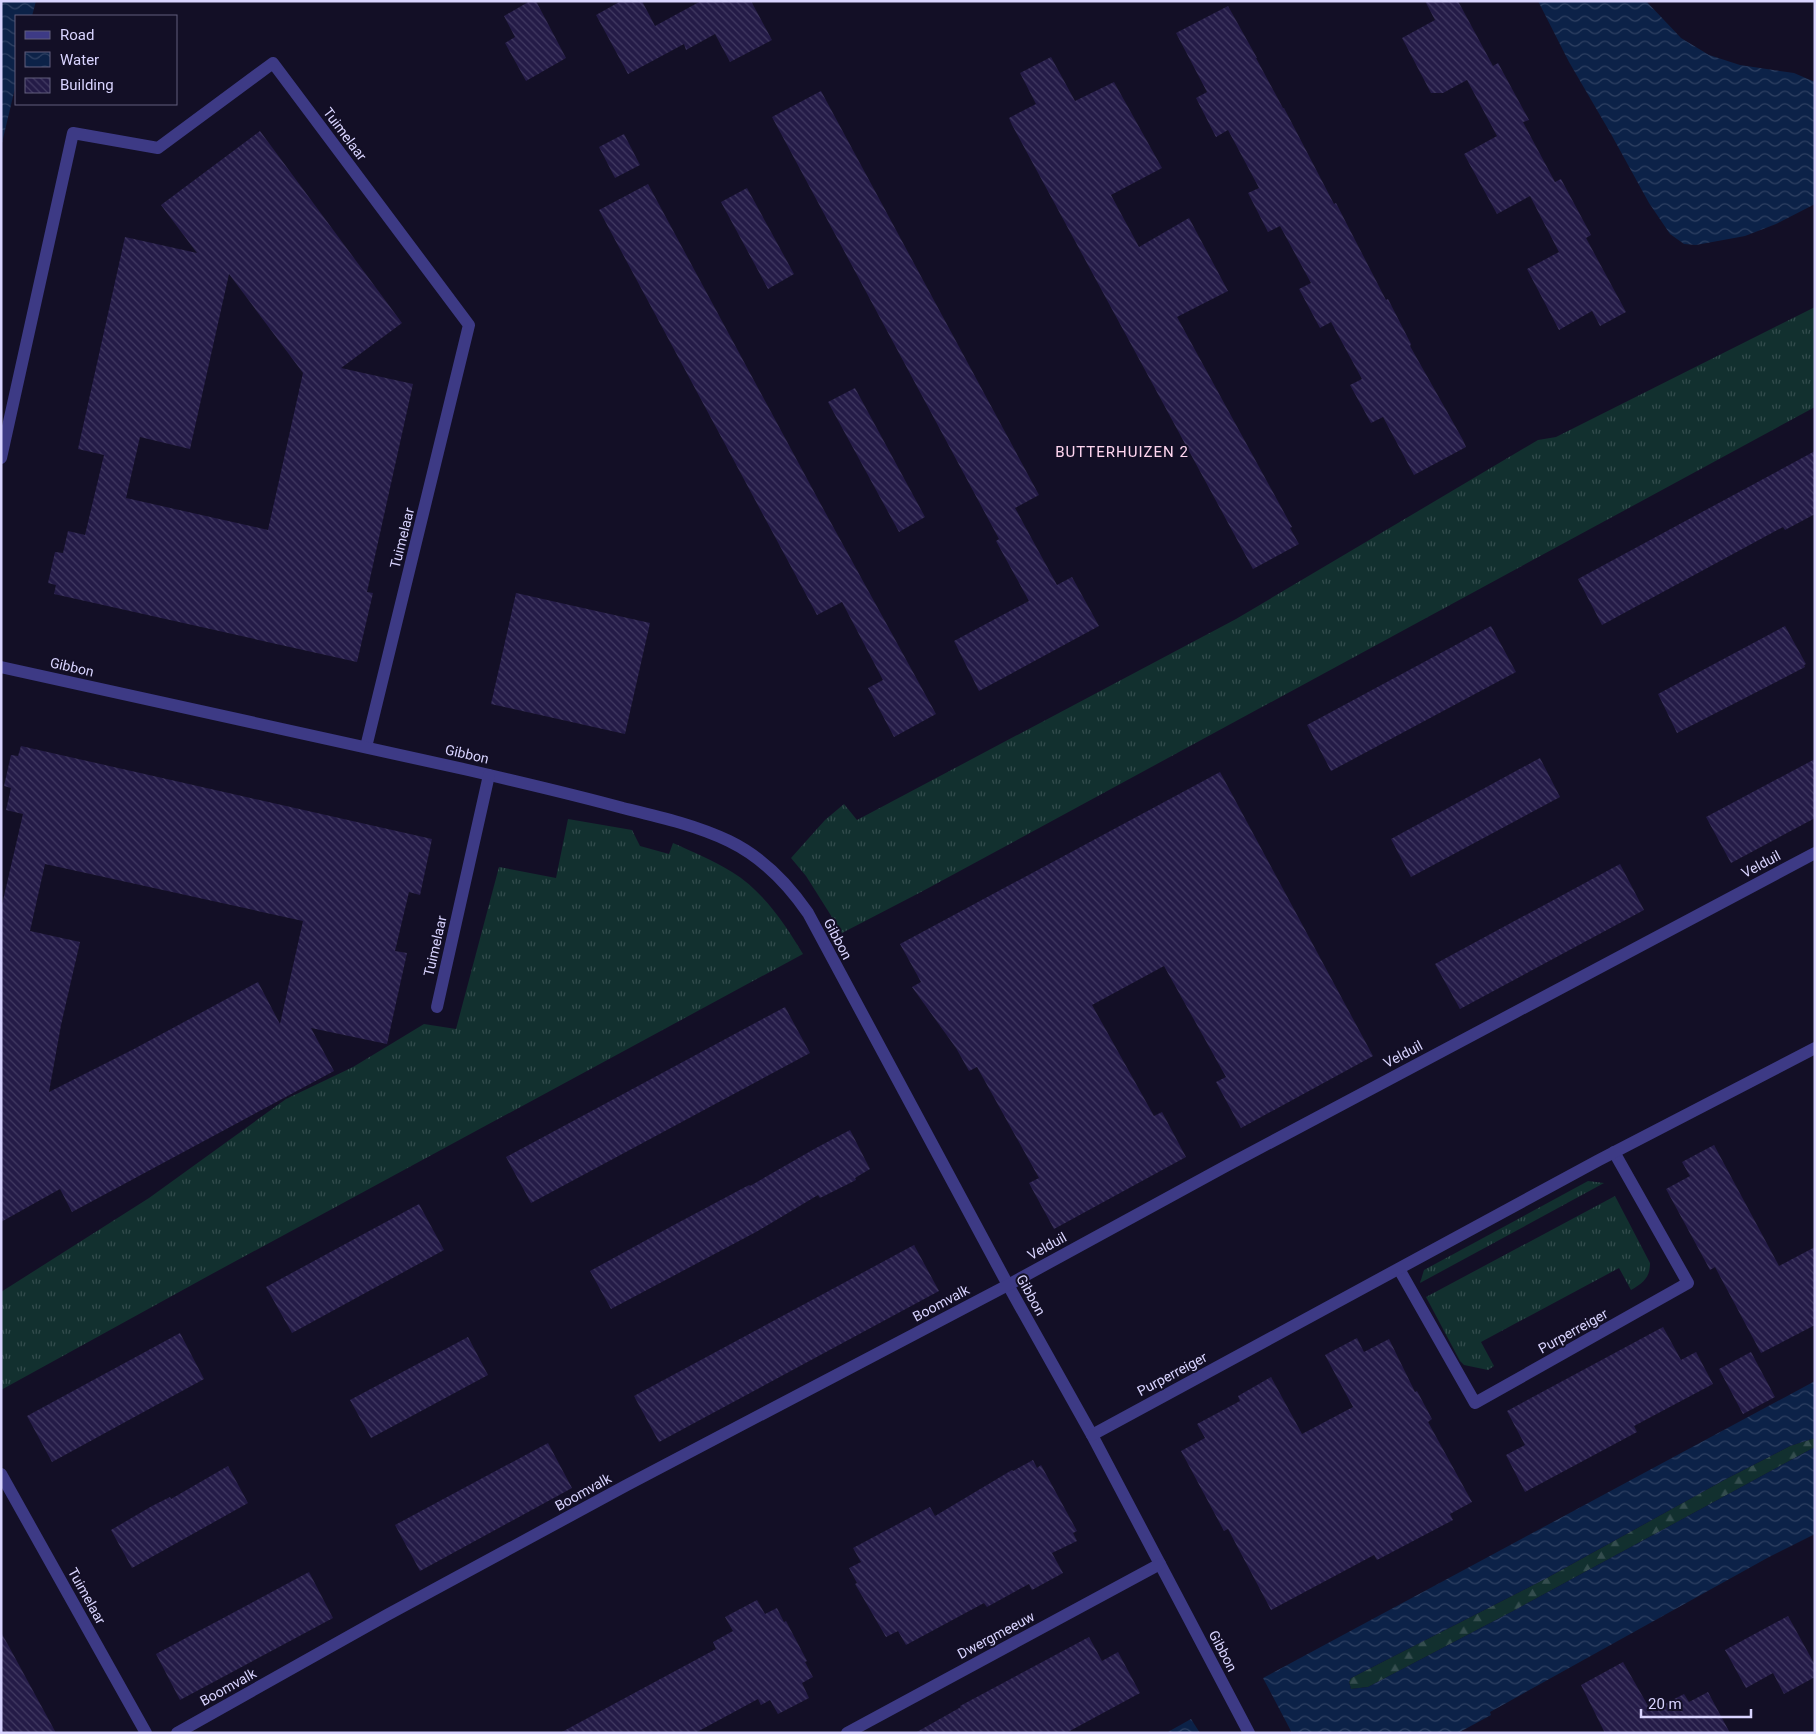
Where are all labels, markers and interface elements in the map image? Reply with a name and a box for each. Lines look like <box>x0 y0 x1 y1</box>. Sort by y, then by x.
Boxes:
legend <box>15 15 178 105</box>
text: Road <box>60 26 94 44</box>
text: Water <box>60 51 99 69</box>
text: Building <box>60 76 114 94</box>
street label: Tuimelaar <box>320 104 370 164</box>
district label: BUTTERHUIZEN 2 <box>1055 443 1189 461</box>
street label: Tuimelaar <box>387 506 417 570</box>
street label: Gibbon <box>49 654 95 680</box>
street label: Gibbon <box>444 741 490 767</box>
street label: Velduil <box>1739 847 1783 881</box>
street label: Tuimelaar <box>420 914 450 978</box>
street label: Gibbon <box>821 916 855 962</box>
street label: Velduil <box>1381 1037 1425 1071</box>
street label: Velduil <box>1025 1229 1069 1263</box>
street label: Gibbon <box>1013 1272 1049 1318</box>
street label: Boomvalk <box>910 1281 973 1325</box>
street label: Purperreiger <box>1536 1305 1611 1357</box>
street label: Purperreiger <box>1134 1349 1210 1399</box>
street label: Boomvalk <box>552 1470 615 1514</box>
street label: Tuimelaar <box>65 1565 109 1627</box>
street label: Dwergmeeuw <box>955 1608 1038 1662</box>
street label: Gibbon <box>1206 1628 1240 1674</box>
street label: Boomvalk <box>197 1665 260 1709</box>
scale bar <box>1641 1686 1751 1718</box>
text: 20 m <box>1648 1695 1682 1713</box>

